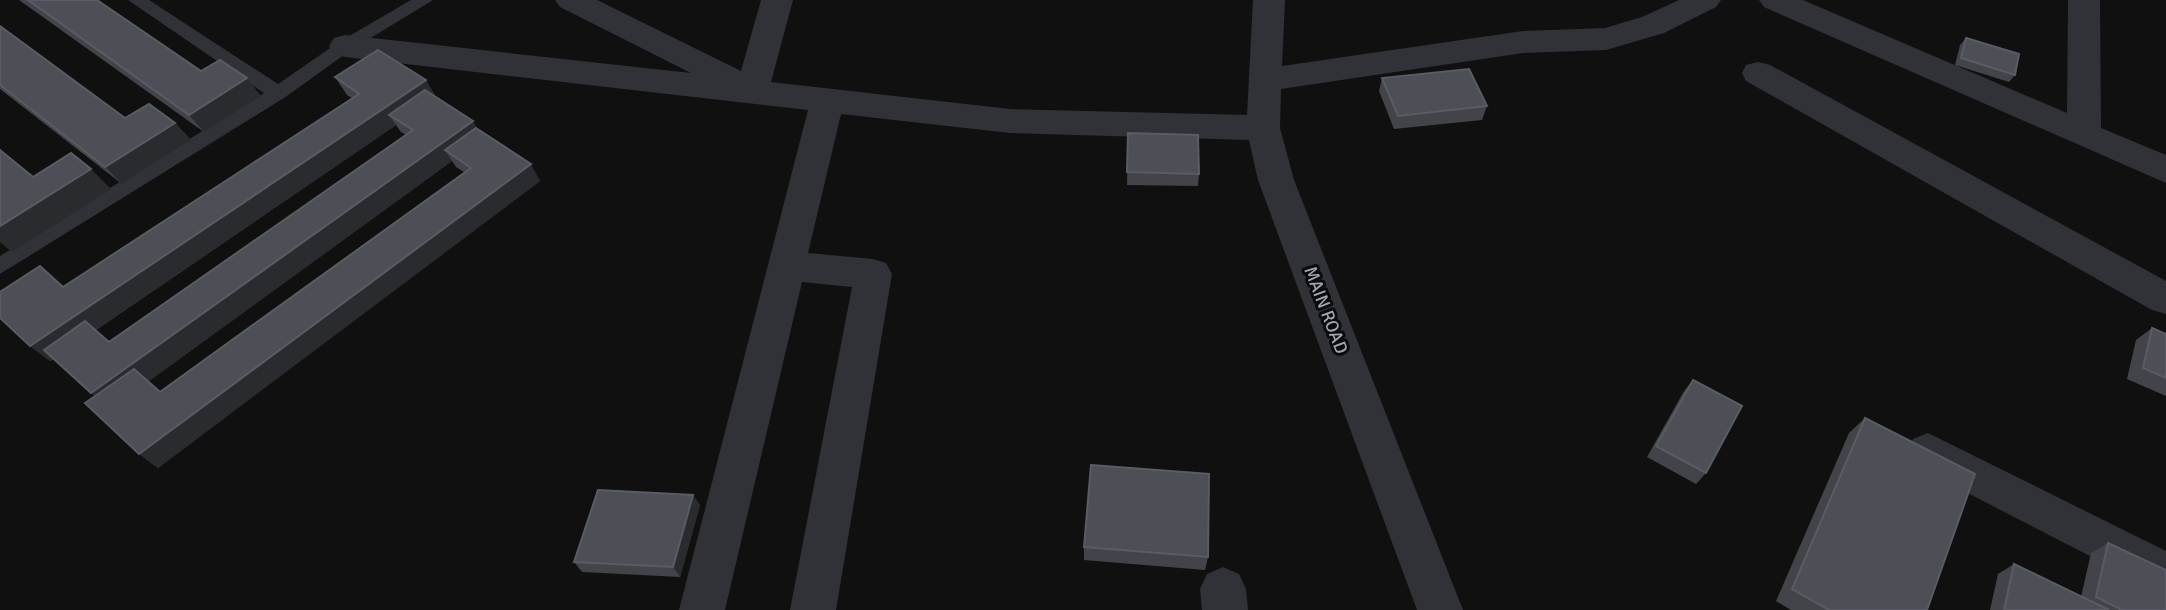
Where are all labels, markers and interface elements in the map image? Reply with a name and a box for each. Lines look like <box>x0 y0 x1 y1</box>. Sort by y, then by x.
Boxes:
street label: MAIN ROAD <box>1299 263 1353 357</box>

